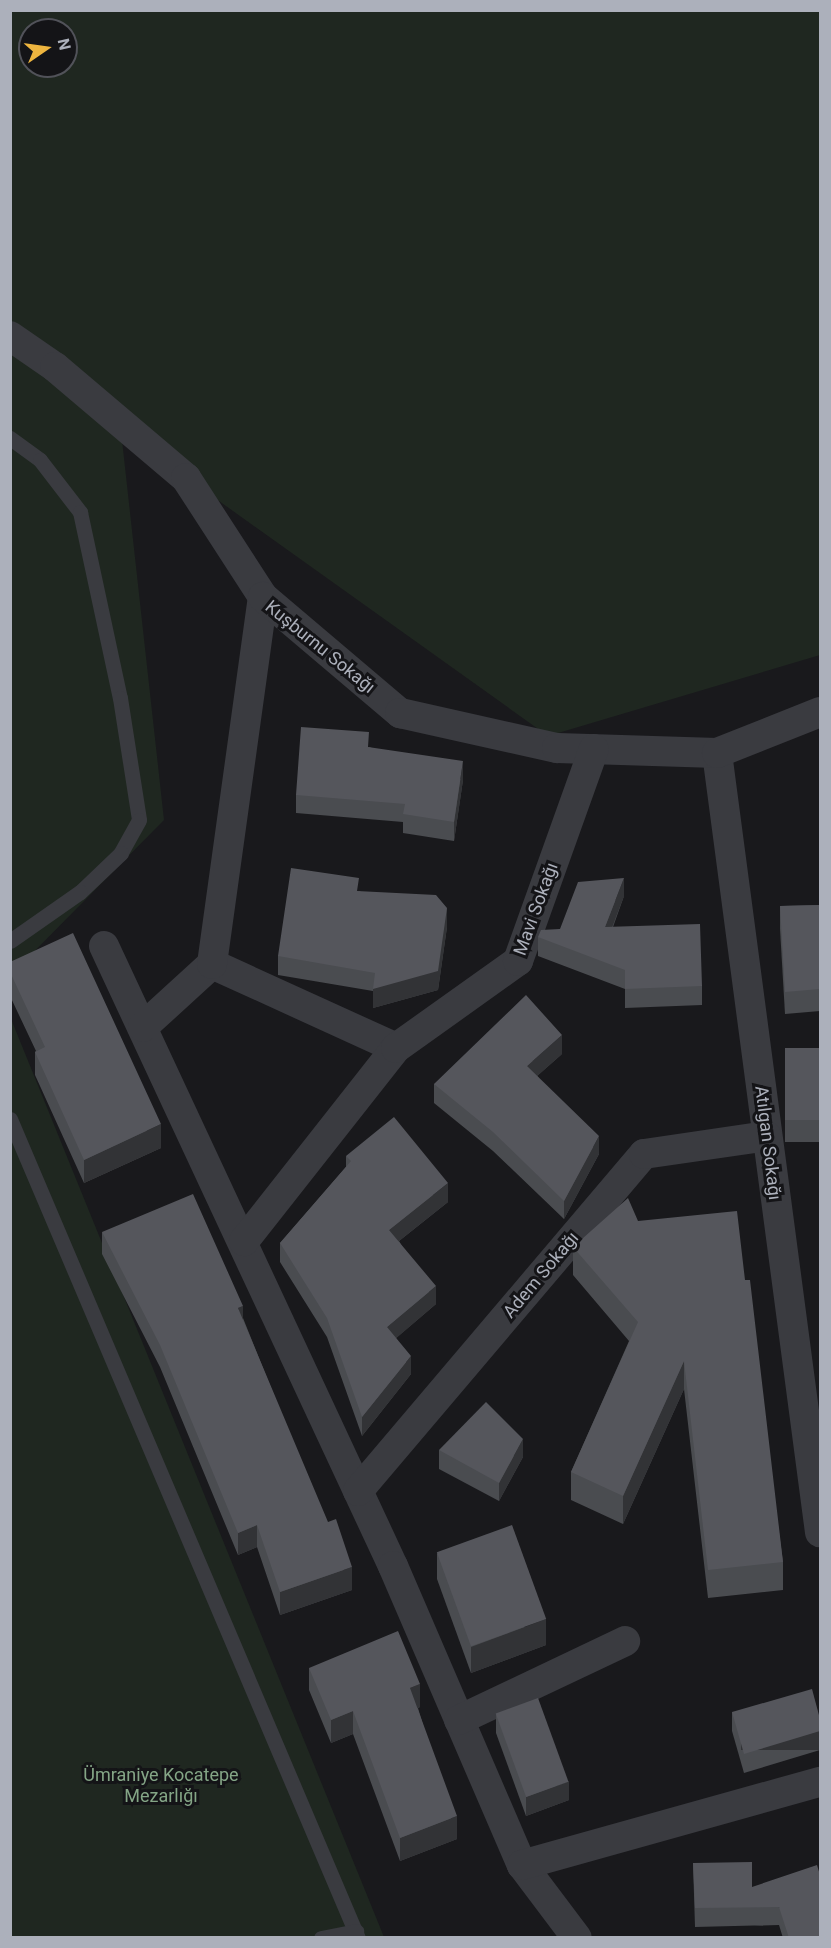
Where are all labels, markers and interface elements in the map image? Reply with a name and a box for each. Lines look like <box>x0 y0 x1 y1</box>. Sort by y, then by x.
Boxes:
north arrow <box>18 18 78 78</box>
text: N <box>54 37 75 52</box>
street label: Kuşburnu Sokağı <box>261 596 379 698</box>
street label: Mavi Sokağı <box>509 860 563 958</box>
street label: Atılgan Sokağı <box>750 1085 786 1201</box>
street label: Adem Sokağı <box>499 1227 583 1323</box>
park label: Ümraniye Kocatepe Mezarlığı <box>83 1765 239 1808</box>

